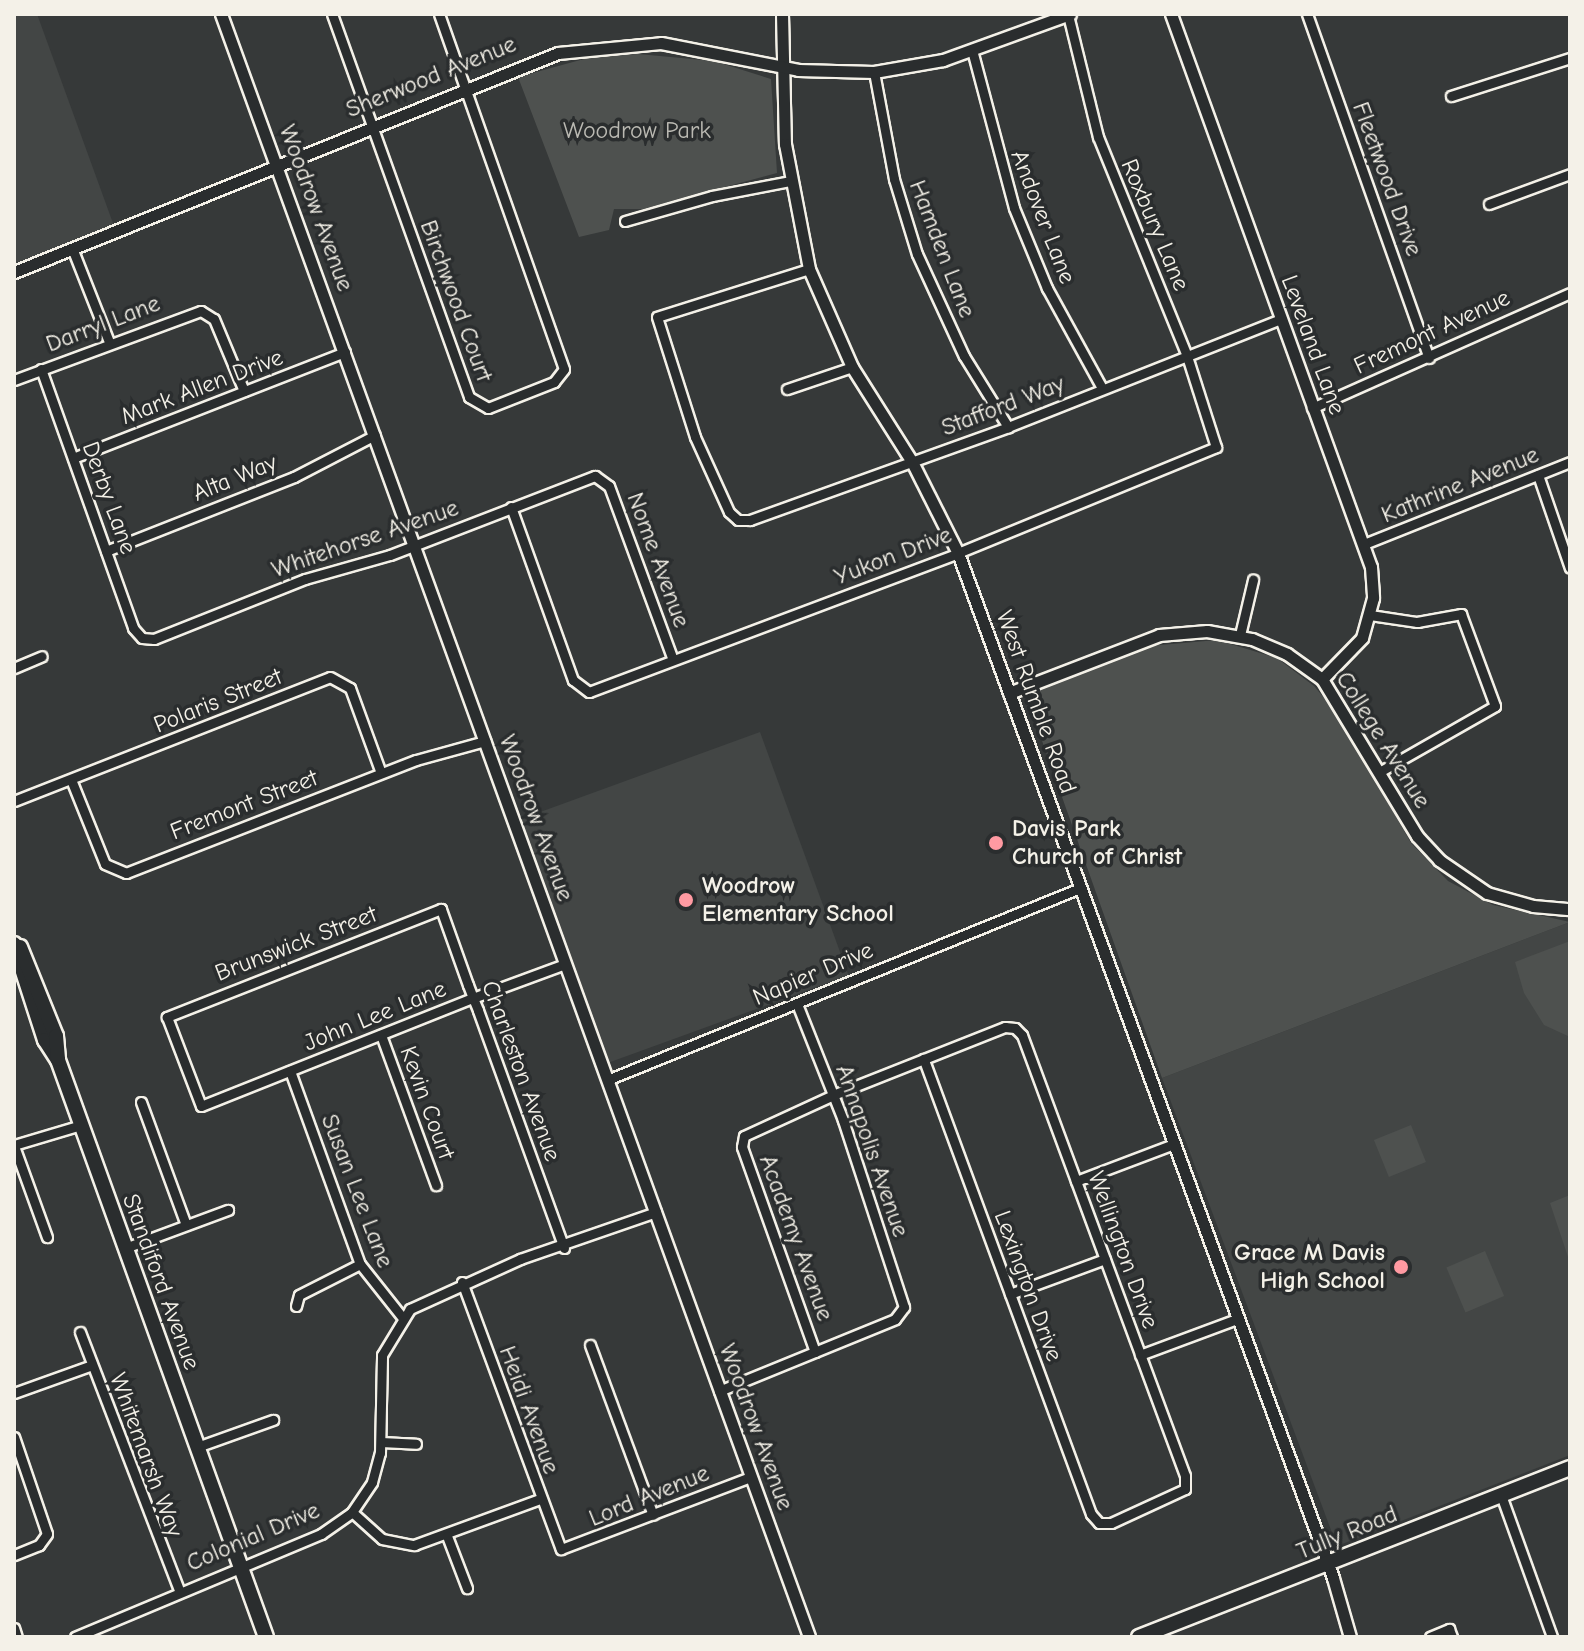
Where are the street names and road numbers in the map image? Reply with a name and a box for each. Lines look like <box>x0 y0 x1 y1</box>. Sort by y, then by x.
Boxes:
street label: Sherwood Avenue <box>342 30 520 124</box>
street label: Fleetwood Drive <box>1346 98 1428 260</box>
street label: Woodrow Avenue <box>273 121 359 295</box>
street label: Andover Lane <box>1004 146 1082 288</box>
street label: Roxbury Lane <box>1114 155 1196 295</box>
street label: Hamden Lane <box>903 176 981 322</box>
street label: Birchwood Court <box>413 216 499 386</box>
street label: Leveland Lane <box>1274 271 1352 419</box>
street label: Fremont Avenue <box>1349 283 1515 381</box>
street label: Darryl Lane <box>42 289 164 359</box>
street label: Mark Allen Drive <box>117 343 287 431</box>
street label: Stafford Way <box>937 369 1069 443</box>
street label: Derby Lane <box>75 438 143 558</box>
street label: Kathrine Avenue <box>1377 440 1543 530</box>
street label: Alta Way <box>189 448 281 508</box>
street label: Nome Avenue <box>620 489 696 631</box>
street label: Whitehorse Avenue <box>268 494 462 584</box>
street label: Yukon Drive <box>830 520 956 592</box>
street label: West Rumble Road <box>990 607 1082 797</box>
street label: Polaris Street <box>150 662 286 740</box>
street label: College Avenue <box>1330 666 1436 814</box>
street label: Woodrow Avenue <box>493 731 579 905</box>
street label: Fremont Street <box>166 764 322 846</box>
street label: Brunswick Street <box>211 900 381 988</box>
street label: Napier Drive <box>749 936 877 1012</box>
street label: John Lee Lane <box>300 974 450 1058</box>
street label: Charleston Avenue <box>475 977 567 1165</box>
street label: Kevin Court <box>393 1042 461 1164</box>
street label: Annapolis Avenue <box>829 1061 915 1241</box>
street label: Susan Lee Lane <box>315 1110 399 1272</box>
street label: Academy Avenue <box>753 1151 839 1325</box>
street label: Wellington Drive <box>1081 1168 1165 1332</box>
street label: Standiford Avenue <box>116 1190 206 1374</box>
street label: Lexington Drive <box>987 1207 1069 1365</box>
street label: Woodrow Avenue <box>713 1340 799 1514</box>
street label: Heidi Avenue <box>493 1342 565 1478</box>
street label: Whitemarsh Way <box>103 1369 189 1541</box>
street label: Lord Avenue <box>585 1459 713 1533</box>
street label: Colonial Drive <box>182 1496 324 1578</box>
street label: Tully Road <box>1293 1500 1401 1566</box>

